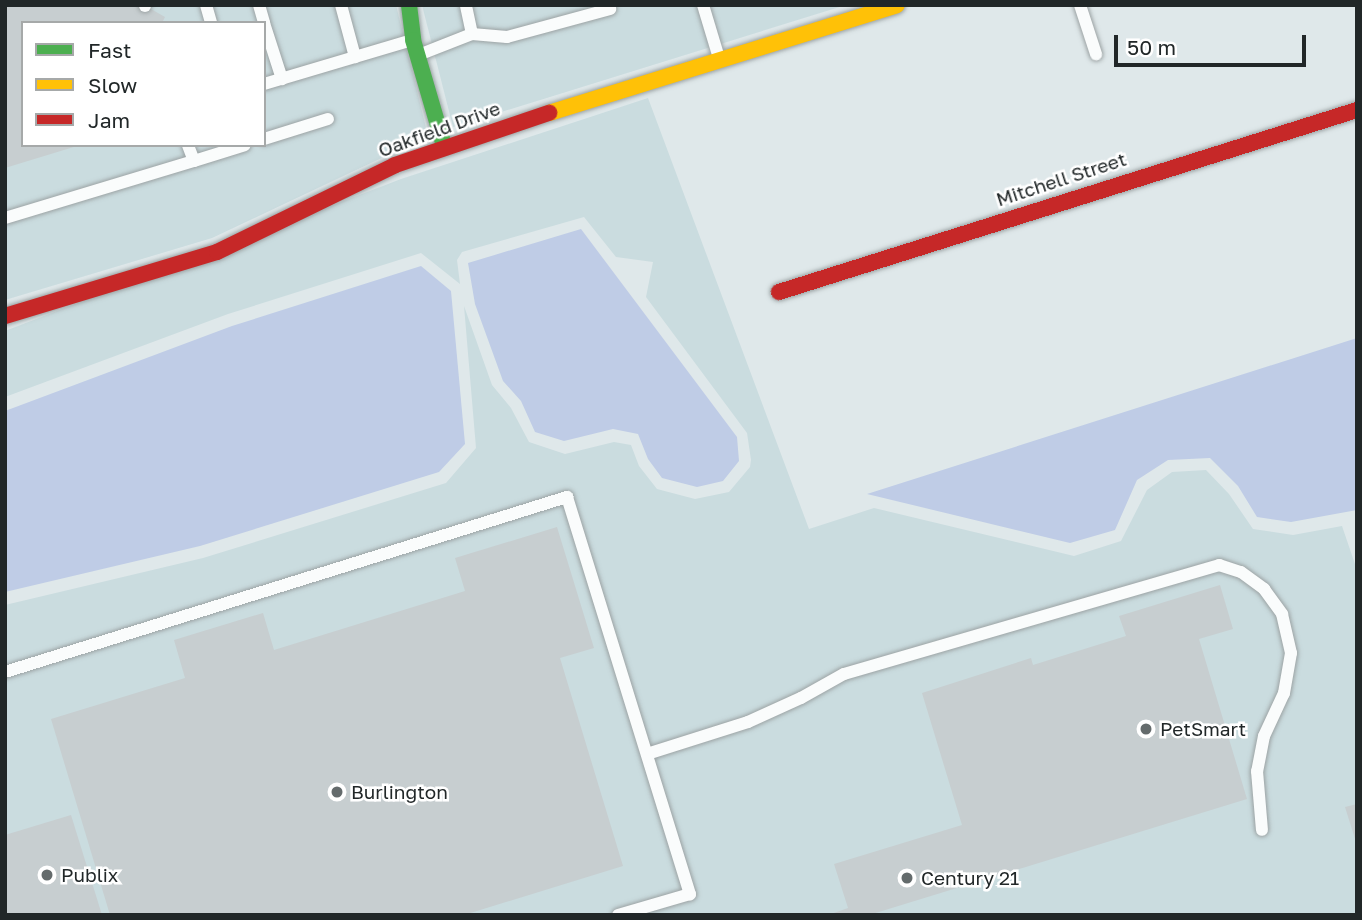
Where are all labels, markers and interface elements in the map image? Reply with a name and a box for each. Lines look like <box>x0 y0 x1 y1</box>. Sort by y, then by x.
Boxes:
legend <box>21 21 266 147</box>
scale bar <box>1117 21 1310 65</box>
text: 50 m <box>1127 34 1176 60</box>
text: Fast <box>88 37 131 63</box>
text: Slow <box>88 72 137 98</box>
street label: Oakfield Drive <box>375 96 503 162</box>
text: Jam <box>88 107 130 133</box>
street label: Mitchell Street <box>993 147 1129 211</box>
place label: PetSmart <box>1160 718 1246 740</box>
marker: PetSmart <box>1138 721 1154 737</box>
place label: Burlington <box>351 781 448 803</box>
marker: Burlington <box>329 784 345 800</box>
place label: Publix <box>61 864 118 886</box>
marker: Publix <box>39 867 55 883</box>
place label: Century 21 <box>921 867 1019 889</box>
marker: Century 21 <box>899 870 915 886</box>

